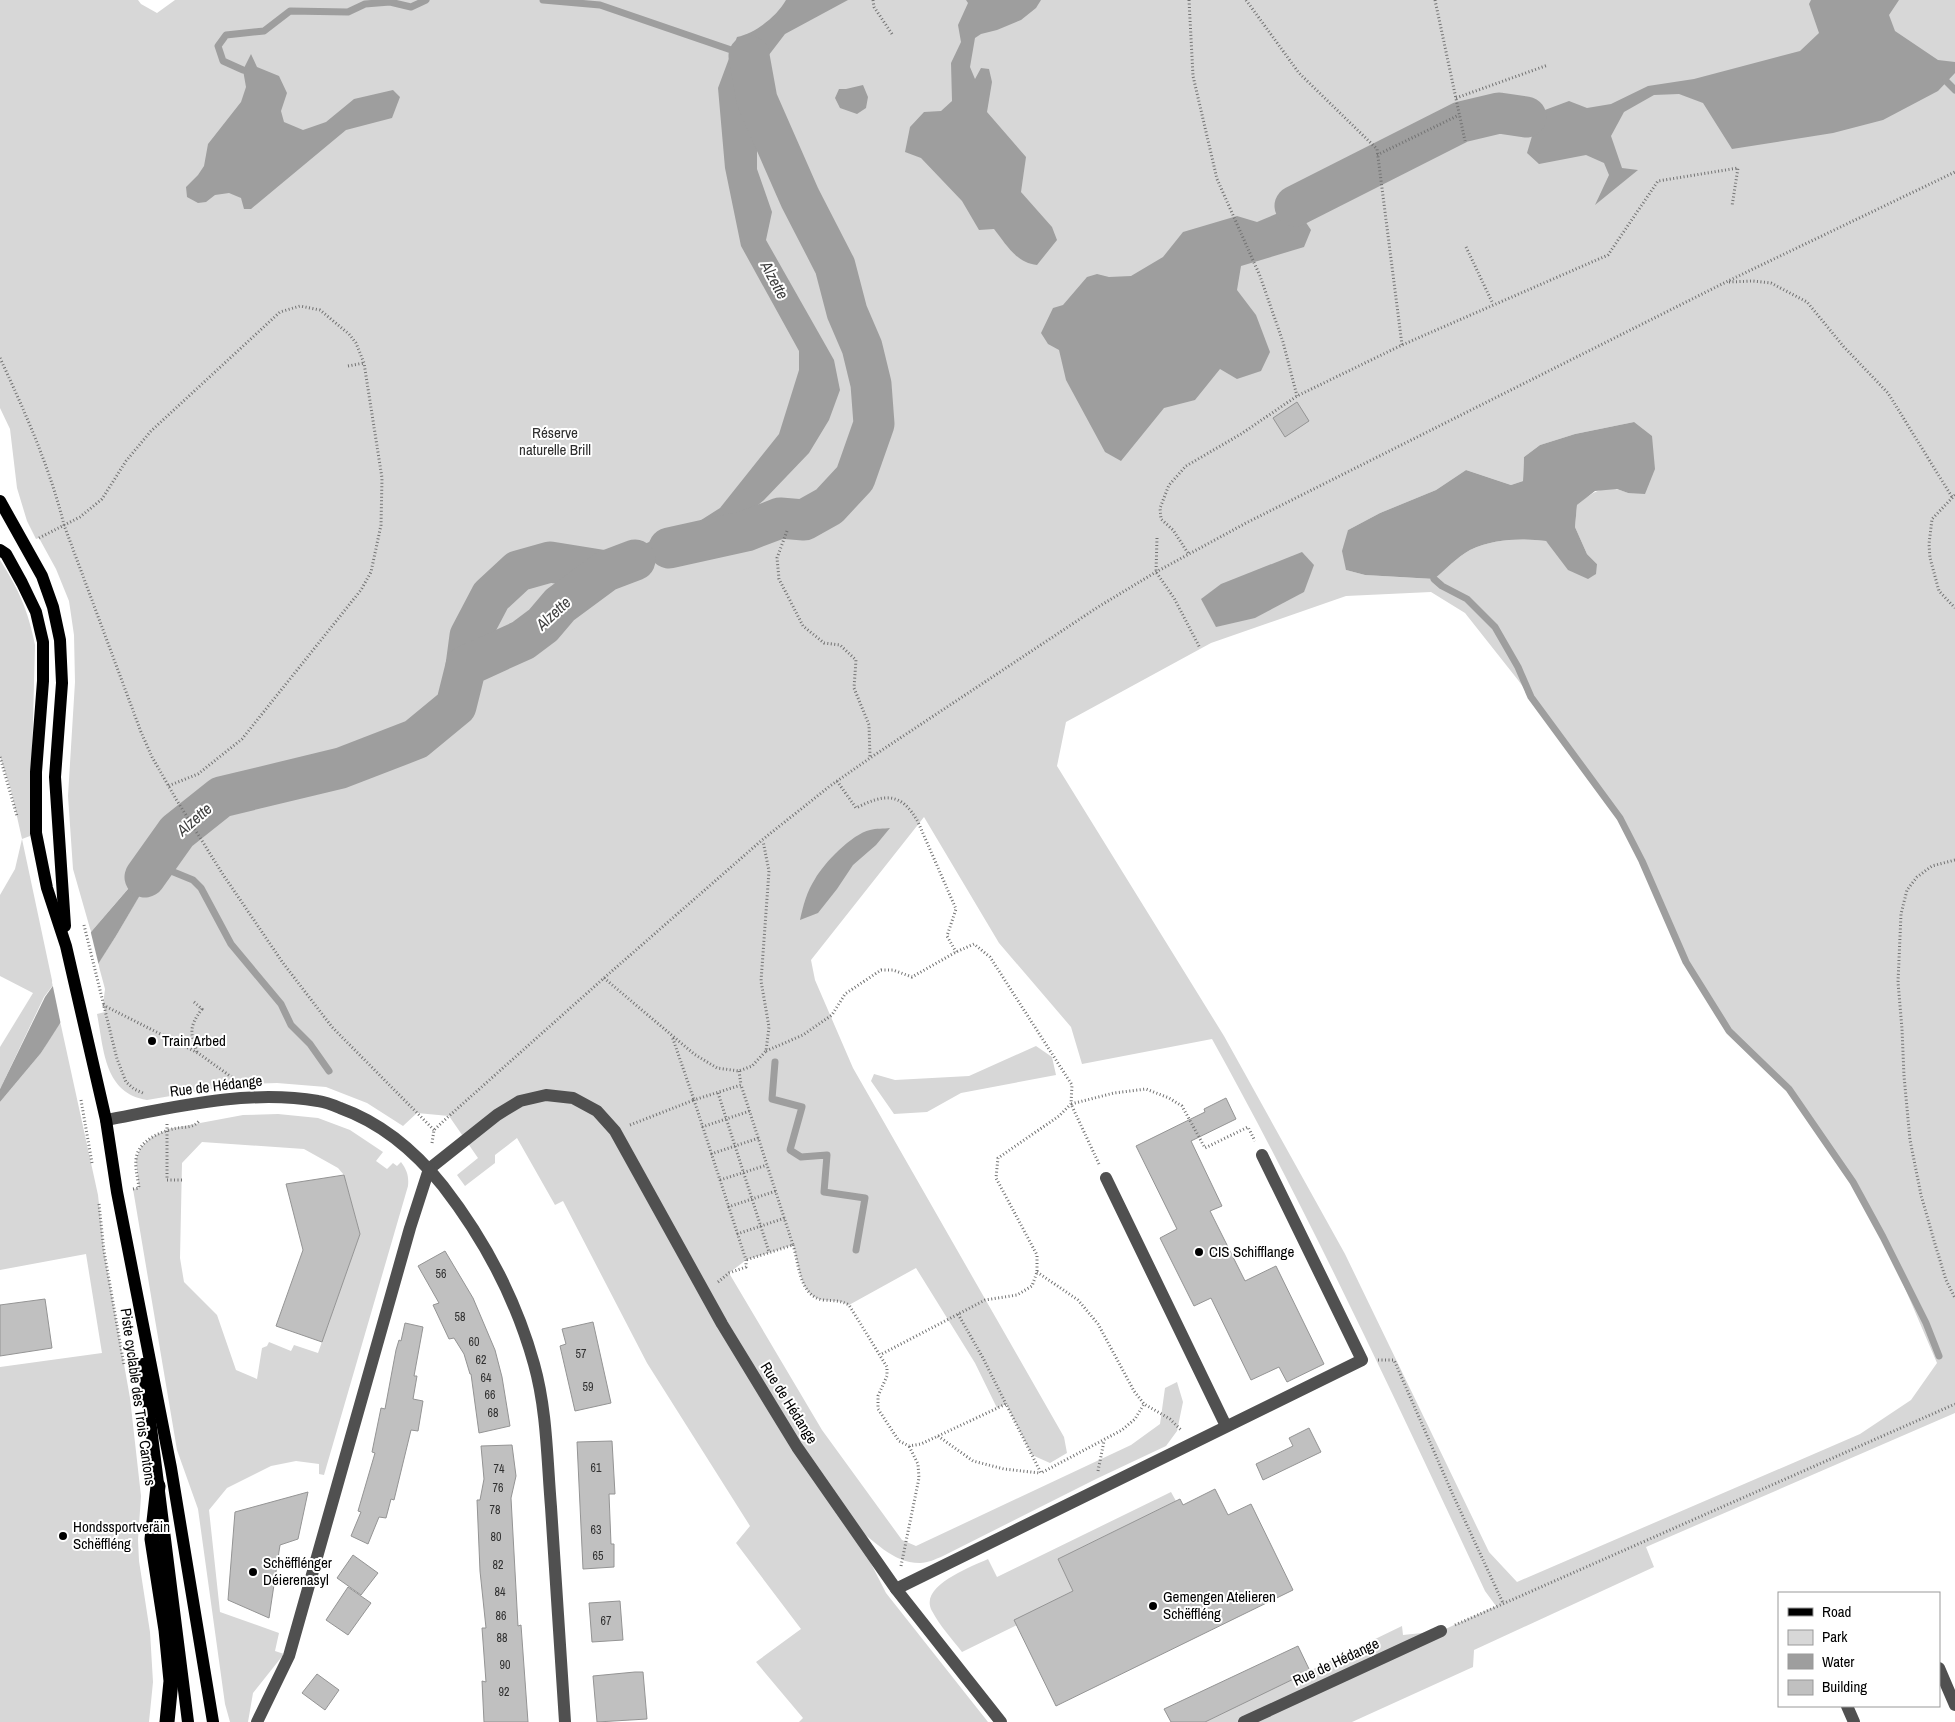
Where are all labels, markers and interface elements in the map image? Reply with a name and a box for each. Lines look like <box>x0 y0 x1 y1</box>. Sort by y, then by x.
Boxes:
water label: Alzette <box>755 256 794 303</box>
park label: Réserve naturelle Brill <box>519 422 591 460</box>
water label: Alzette <box>530 591 575 635</box>
water label: Alzette <box>171 798 216 841</box>
place label: Train Arbed <box>162 1030 226 1051</box>
marker: Train Arbed <box>146 1035 158 1047</box>
street label: Rue de Hédange <box>168 1069 264 1102</box>
place label: CIS Schifflange <box>1209 1241 1294 1262</box>
marker: CIS Schifflange <box>1193 1246 1205 1258</box>
house number: 56 <box>436 1266 446 1282</box>
street label: Piste cyclable des Trois Cantons <box>116 1307 161 1487</box>
house number: 58 <box>455 1309 465 1325</box>
house number: 60 <box>469 1334 479 1350</box>
house number: 57 <box>576 1346 587 1362</box>
house number: 62 <box>476 1352 486 1368</box>
street label: Rue de Hédange <box>756 1358 823 1448</box>
house number: 64 <box>481 1370 492 1386</box>
house number: 59 <box>583 1379 593 1395</box>
house number: 66 <box>485 1387 495 1403</box>
house number: 68 <box>488 1405 498 1421</box>
house number: 61 <box>591 1460 602 1476</box>
house number: 74 <box>494 1461 505 1477</box>
house number: 76 <box>493 1480 503 1496</box>
house number: 78 <box>490 1502 500 1518</box>
place label: Hondssportveräin Schëffléng <box>73 1516 170 1554</box>
house number: 63 <box>591 1522 601 1538</box>
house number: 80 <box>491 1529 501 1545</box>
marker: Hondssportveräin Schëffléng <box>57 1530 69 1542</box>
house number: 65 <box>593 1548 604 1564</box>
place label: Schëfflénger Déierenasyl <box>263 1552 332 1590</box>
house number: 82 <box>493 1557 503 1573</box>
marker: Schëfflénger Déierenasyl <box>247 1566 259 1578</box>
house number: 84 <box>495 1584 506 1600</box>
place label: Gemengen Atelieren Schëffléng <box>1163 1586 1276 1624</box>
legend <box>1778 1592 1940 1707</box>
marker: Gemengen Atelieren Schëffléng <box>1147 1600 1159 1612</box>
text: Road <box>1822 1601 1851 1622</box>
house number: 86 <box>496 1608 506 1624</box>
house number: 67 <box>601 1613 612 1629</box>
text: Park <box>1822 1626 1848 1647</box>
house number: 88 <box>497 1630 507 1646</box>
street label: Rue de Hédange <box>1289 1632 1383 1691</box>
text: Water <box>1822 1651 1854 1672</box>
house number: 90 <box>500 1657 510 1673</box>
text: Building <box>1822 1676 1867 1697</box>
house number: 92 <box>499 1684 509 1700</box>

